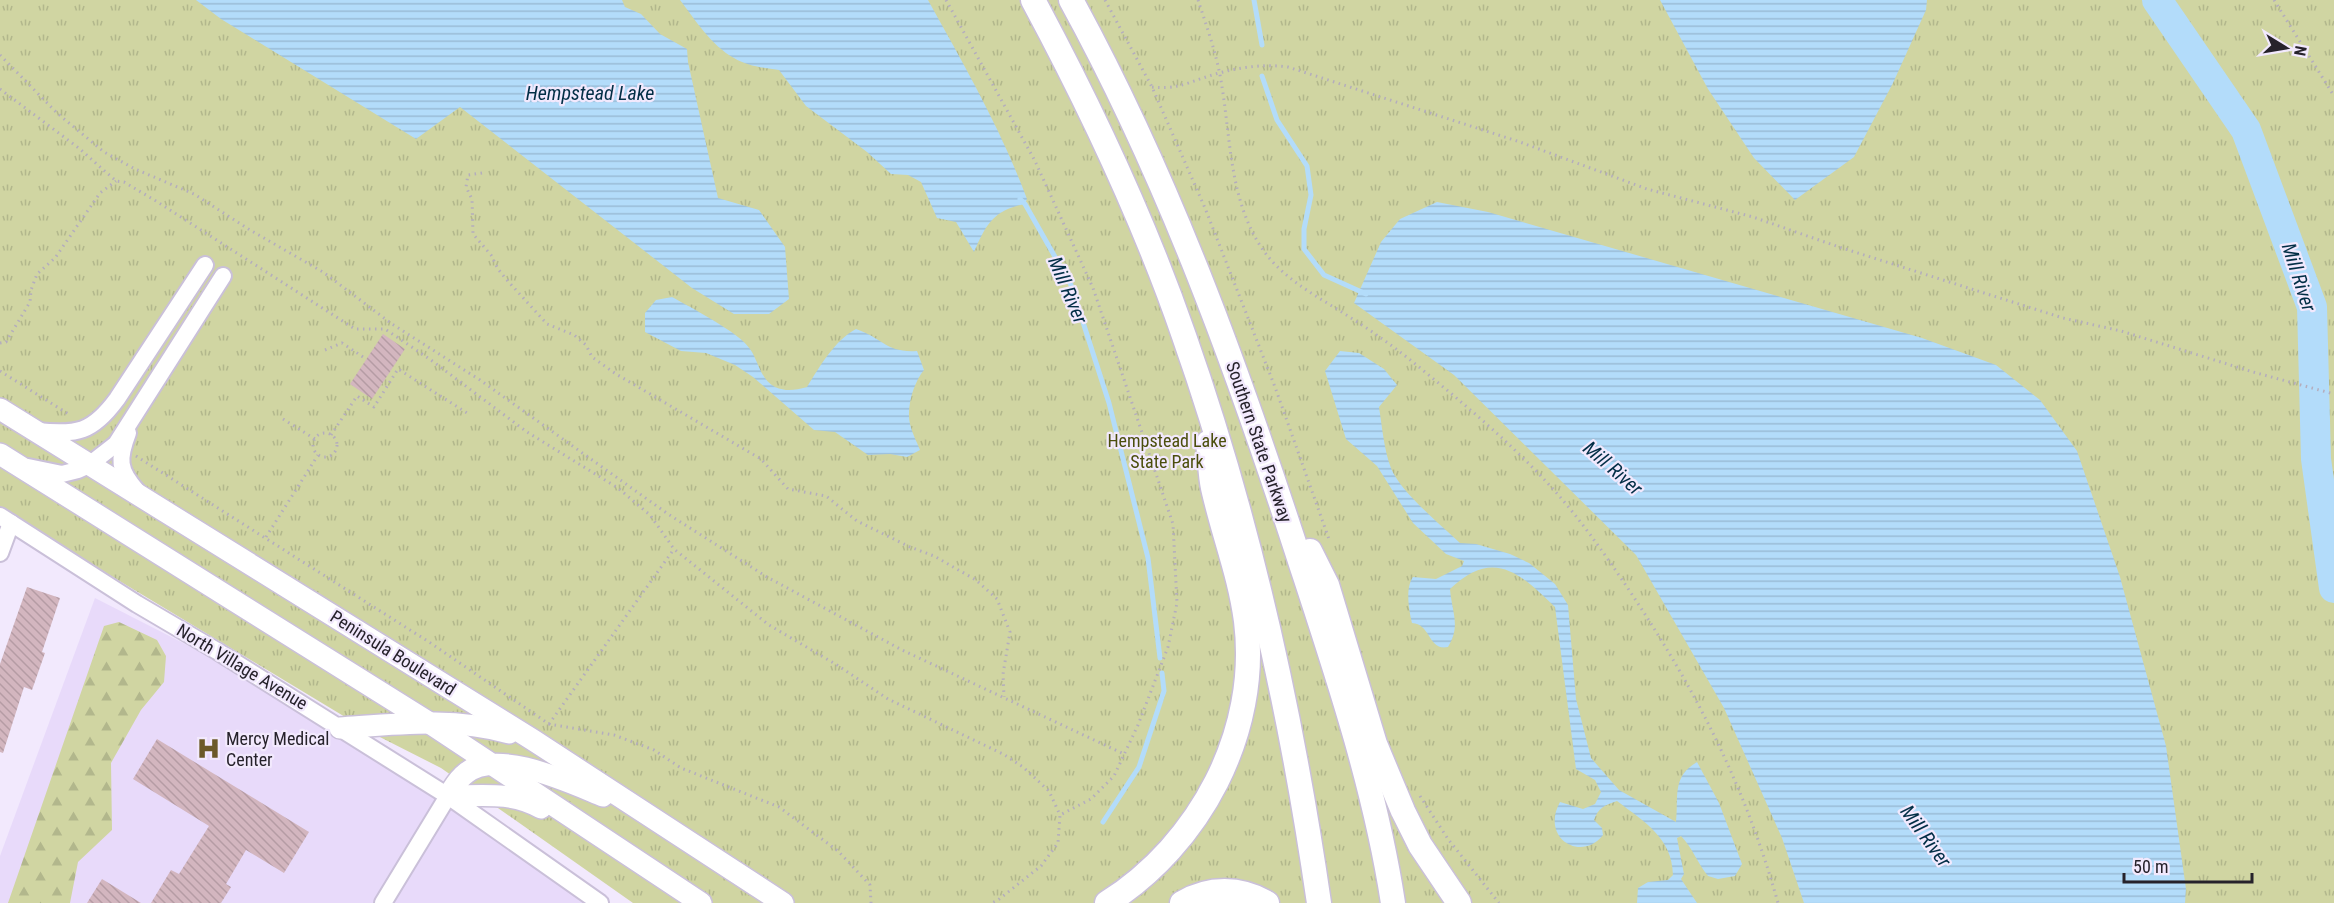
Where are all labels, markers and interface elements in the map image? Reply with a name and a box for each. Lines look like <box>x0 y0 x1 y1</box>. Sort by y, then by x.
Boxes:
north arrow <box>2256 18 2316 78</box>
text: N <box>2290 44 2310 57</box>
water label: Hempstead Lake <box>526 81 654 105</box>
water label: Mill River <box>2277 240 2322 315</box>
water label: Mill River <box>1043 253 1093 328</box>
street label: Southern State Parkway <box>1222 359 1297 526</box>
park label: Hempstead Lake State Park <box>1107 430 1227 472</box>
water label: Mill River <box>1579 436 1648 501</box>
street label: Peninsula Boulevard <box>327 605 460 700</box>
street label: North Village Avenue <box>173 619 311 714</box>
place label: Mercy Medical Center <box>226 728 329 770</box>
hospital icon: Mercy Medical Center <box>195 736 221 762</box>
water label: Mill River <box>1896 800 1957 872</box>
scale bar <box>2124 846 2252 884</box>
text: 50 m <box>2133 856 2168 877</box>

